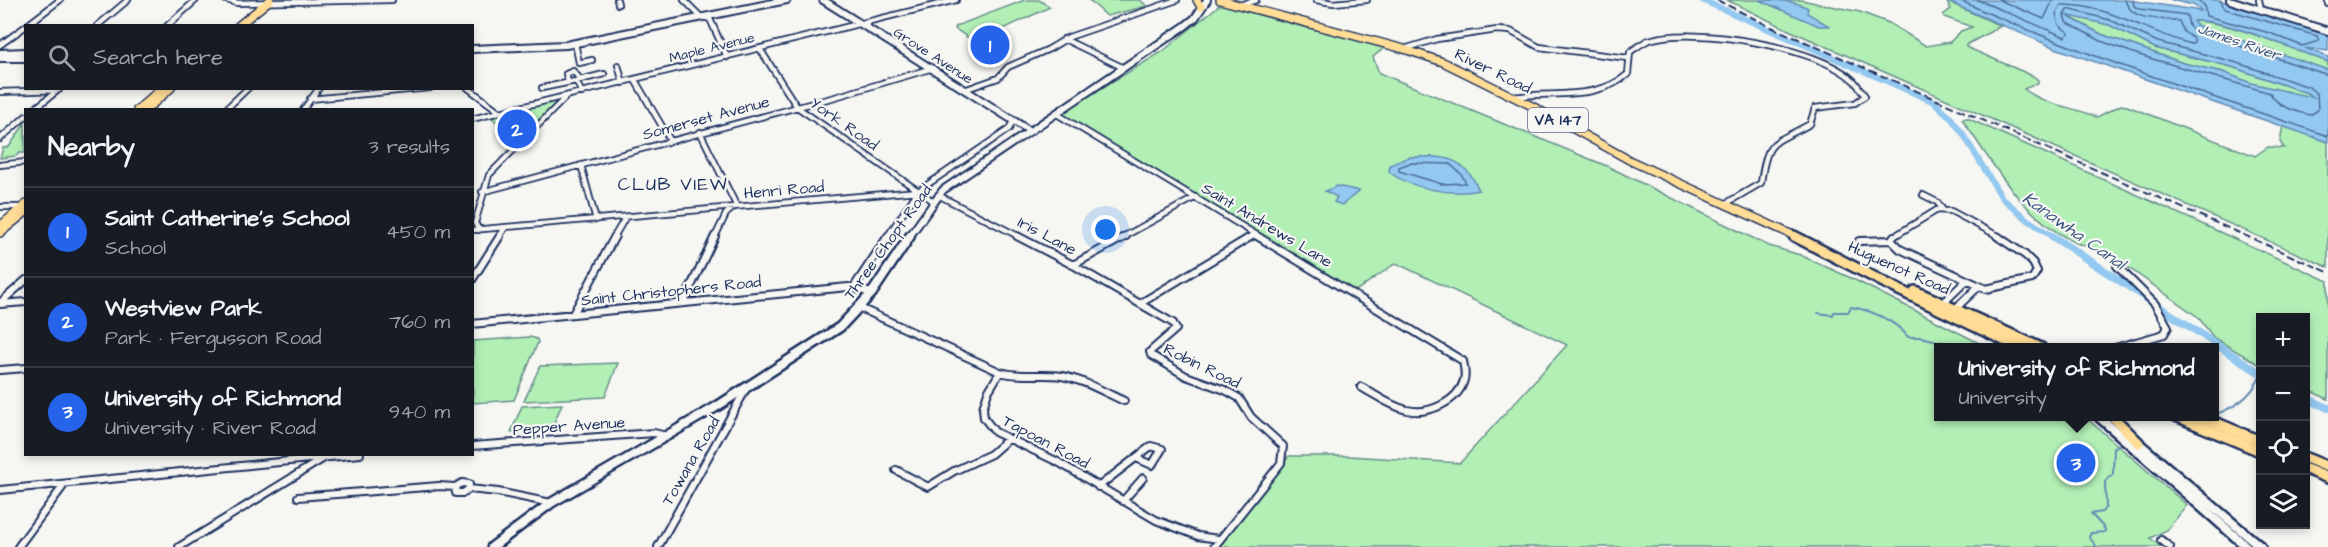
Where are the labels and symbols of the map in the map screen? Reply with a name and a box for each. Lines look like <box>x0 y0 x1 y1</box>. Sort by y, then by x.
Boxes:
water label: James River <box>2195 18 2285 66</box>
pin: 1 <box>970 22 1010 68</box>
street label: Grove Avenue <box>889 23 977 89</box>
street label: Maple Avenue <box>667 28 757 68</box>
street label: River Road <box>1451 43 1535 99</box>
street label: Somerset Avenue <box>640 90 772 146</box>
street label: York Road <box>805 92 883 156</box>
pin: 2 <box>498 106 536 152</box>
road number: VA 147 <box>1528 108 1588 132</box>
district label: CLUB VIEW <box>618 172 728 197</box>
street label: Henri Road <box>743 176 825 204</box>
street label: Saint Andrews Lane <box>1198 177 1337 273</box>
street label: Three Chopt Road <box>839 180 937 304</box>
water label: Kanawha Canal <box>2017 186 2132 277</box>
street label: Iris Lane <box>1014 211 1081 261</box>
your location <box>1091 215 1120 244</box>
street label: Huguenot Road <box>1844 236 1953 301</box>
street label: Saint Christophers Road <box>580 271 762 311</box>
street label: Robin Road <box>1160 338 1244 394</box>
street label: Tapoan Road <box>999 410 1093 474</box>
street label: Pepper Avenue <box>512 411 626 441</box>
street label: Towana Road <box>657 412 725 510</box>
pin: 3 <box>2056 440 2096 486</box>

